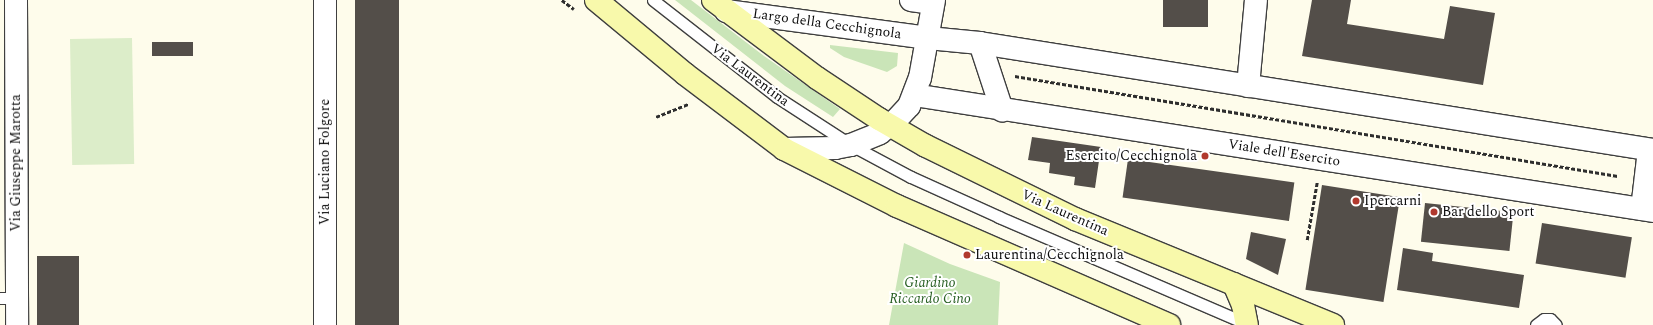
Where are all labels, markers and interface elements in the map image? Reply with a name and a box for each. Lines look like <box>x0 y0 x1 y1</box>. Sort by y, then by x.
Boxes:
street label: Largo della Cecchignola <box>752 5 902 43</box>
street label: Via Laurentina <box>708 40 792 110</box>
street label: Via Giuseppe Marotta <box>8 94 24 232</box>
street label: Via Luciano Folgore <box>317 99 333 225</box>
street label: Viale dell'Esercito <box>1227 136 1341 170</box>
place label: Esercito/Cecchignola <box>1065 148 1197 164</box>
marker: Esercito/Cecchignola <box>1200 151 1210 161</box>
street label: Via Laurentina <box>1019 186 1111 240</box>
place label: Ipercarni <box>1364 193 1421 209</box>
marker: Ipercarni <box>1351 196 1361 206</box>
place label: Bar dello Sport <box>1442 204 1535 220</box>
marker: Bar dello Sport <box>1429 207 1439 217</box>
place label: Laurentina/Cecchignola <box>975 247 1124 263</box>
marker: Laurentina/Cecchignola <box>962 250 972 260</box>
park label: Giardino Riccardo Cino <box>889 275 971 308</box>

